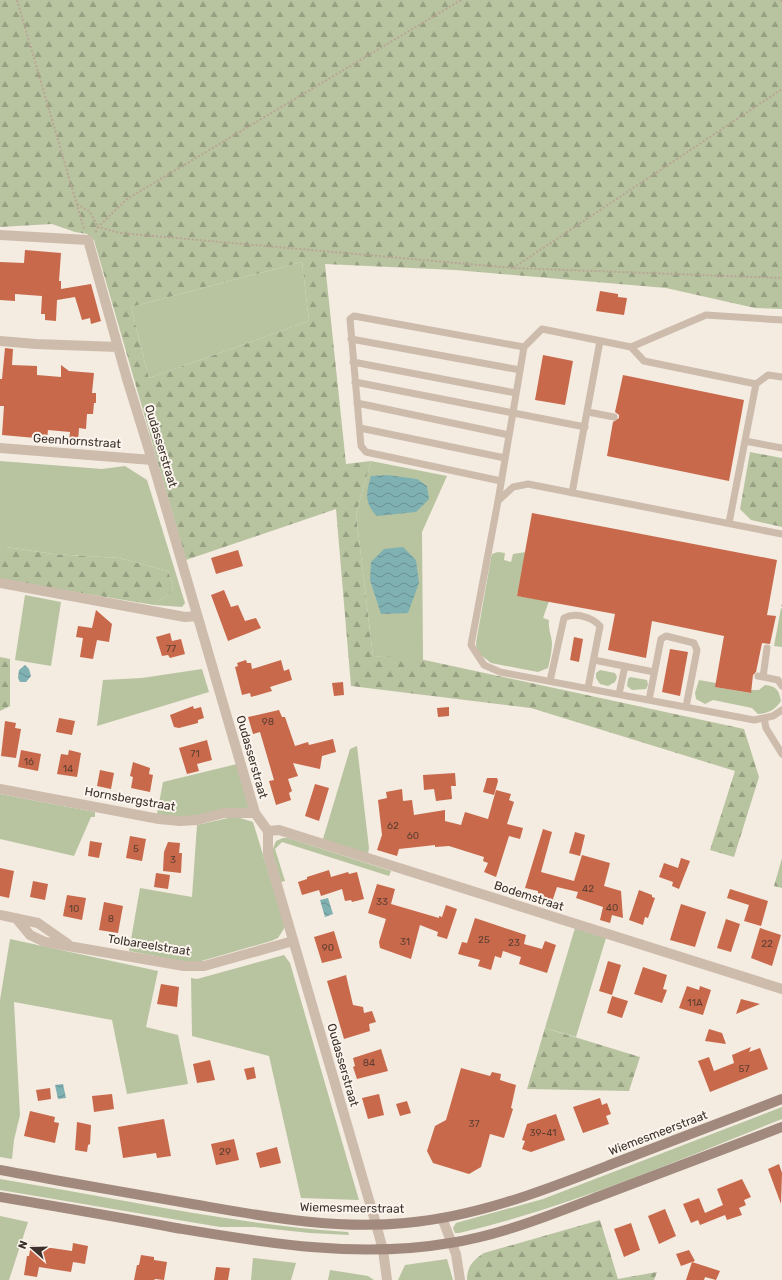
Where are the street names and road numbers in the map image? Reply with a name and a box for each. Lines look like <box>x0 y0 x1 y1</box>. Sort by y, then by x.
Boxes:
street label: Oudasserstraat <box>142 403 180 489</box>
street label: Geenhornstraat <box>33 431 122 451</box>
street label: Oudasserstraat <box>233 714 271 800</box>
street label: Hornsbergstraat <box>83 784 177 814</box>
street label: Bodemstraat <box>492 878 566 914</box>
street label: Tolbareelstraat <box>107 932 192 958</box>
street label: Oudasserstraat <box>324 1022 362 1108</box>
street label: Wiemesmeerstraat <box>607 1108 710 1158</box>
street label: Wiemesmeerstraat <box>300 1200 405 1216</box>

